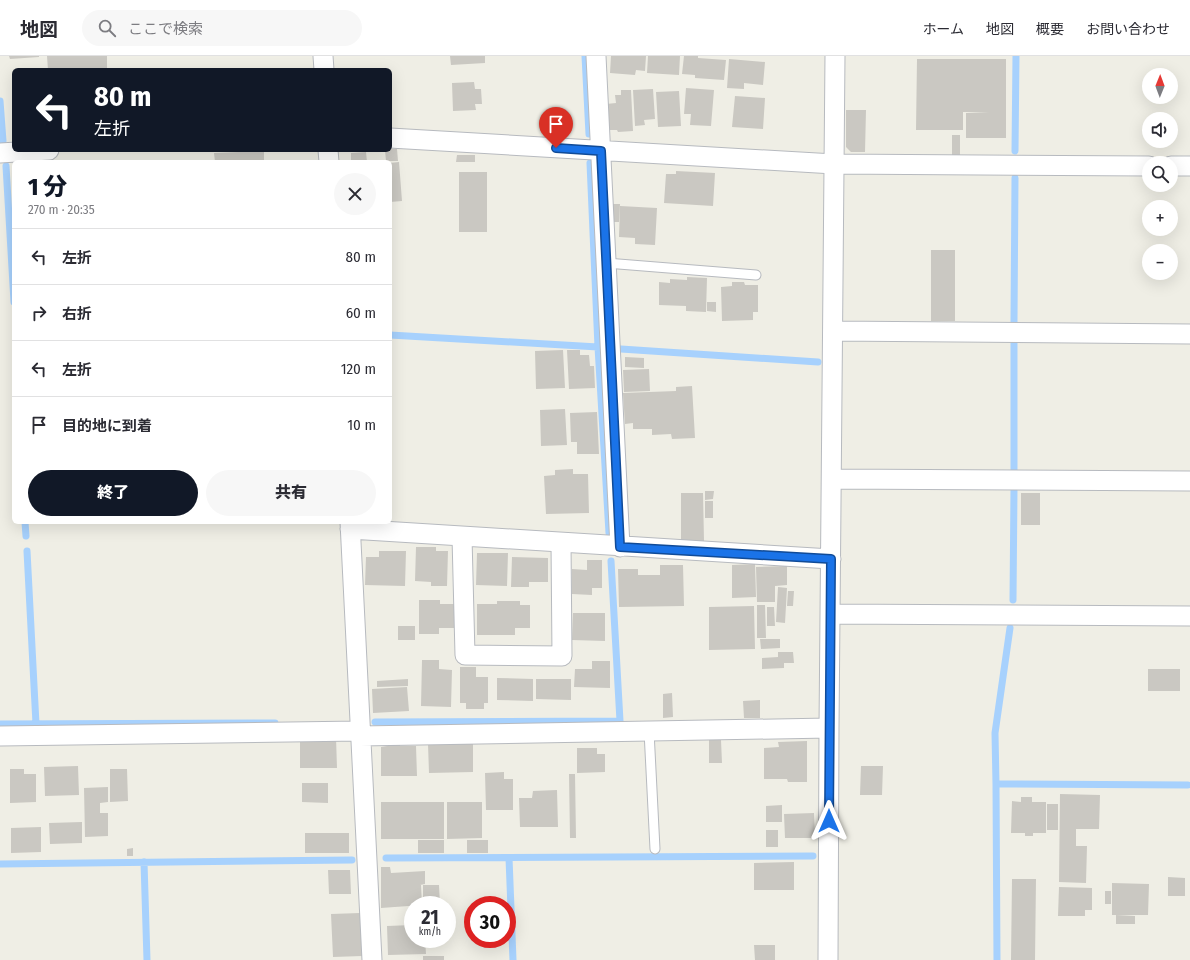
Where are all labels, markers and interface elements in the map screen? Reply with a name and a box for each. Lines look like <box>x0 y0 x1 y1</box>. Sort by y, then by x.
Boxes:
search box <box>82 10 362 46</box>
icon: search <box>96 17 118 39</box>
text: 地図 <box>20 18 58 41</box>
text: ここで検索 <box>128 20 203 38</box>
text: ホーム <box>922 21 964 38</box>
text: 地図 <box>986 21 1014 38</box>
text: 概要 <box>1036 21 1064 38</box>
text: お問い合わせ <box>1086 21 1170 38</box>
north arrow <box>1142 68 1178 104</box>
map controls <box>1142 68 1178 280</box>
text: 80 m <box>94 80 151 113</box>
icon: left <box>28 84 80 136</box>
pin <box>539 107 573 148</box>
button: sound <box>1142 112 1178 148</box>
icon: arrive <box>545 113 567 135</box>
text: 左折 <box>94 118 130 140</box>
button: search <box>1142 156 1178 192</box>
text: 1 分 <box>28 173 67 201</box>
button: close <box>334 173 376 215</box>
button: + <box>1142 200 1178 236</box>
text: 270 m · 20:35 <box>28 202 95 217</box>
button: − <box>1142 244 1178 280</box>
icon: left <box>28 246 50 268</box>
text: 80 m <box>346 248 376 266</box>
text: 左折 <box>62 249 92 267</box>
icon: right <box>28 302 50 324</box>
text: 60 m <box>346 304 376 322</box>
text: 右折 <box>62 305 92 323</box>
icon: left <box>28 358 50 380</box>
text: 120 m <box>341 360 376 378</box>
text: 左折 <box>62 361 92 379</box>
icon: arrive <box>28 414 50 436</box>
text: 10 m <box>347 416 376 434</box>
text: 目的地に到着 <box>62 417 152 435</box>
button: 終了 <box>28 470 198 516</box>
button: 共有 <box>206 470 376 516</box>
position arrow <box>808 800 850 842</box>
speed limit sign: 30 <box>464 896 516 948</box>
text: 21 <box>421 905 439 929</box>
text: km/h <box>419 926 441 938</box>

